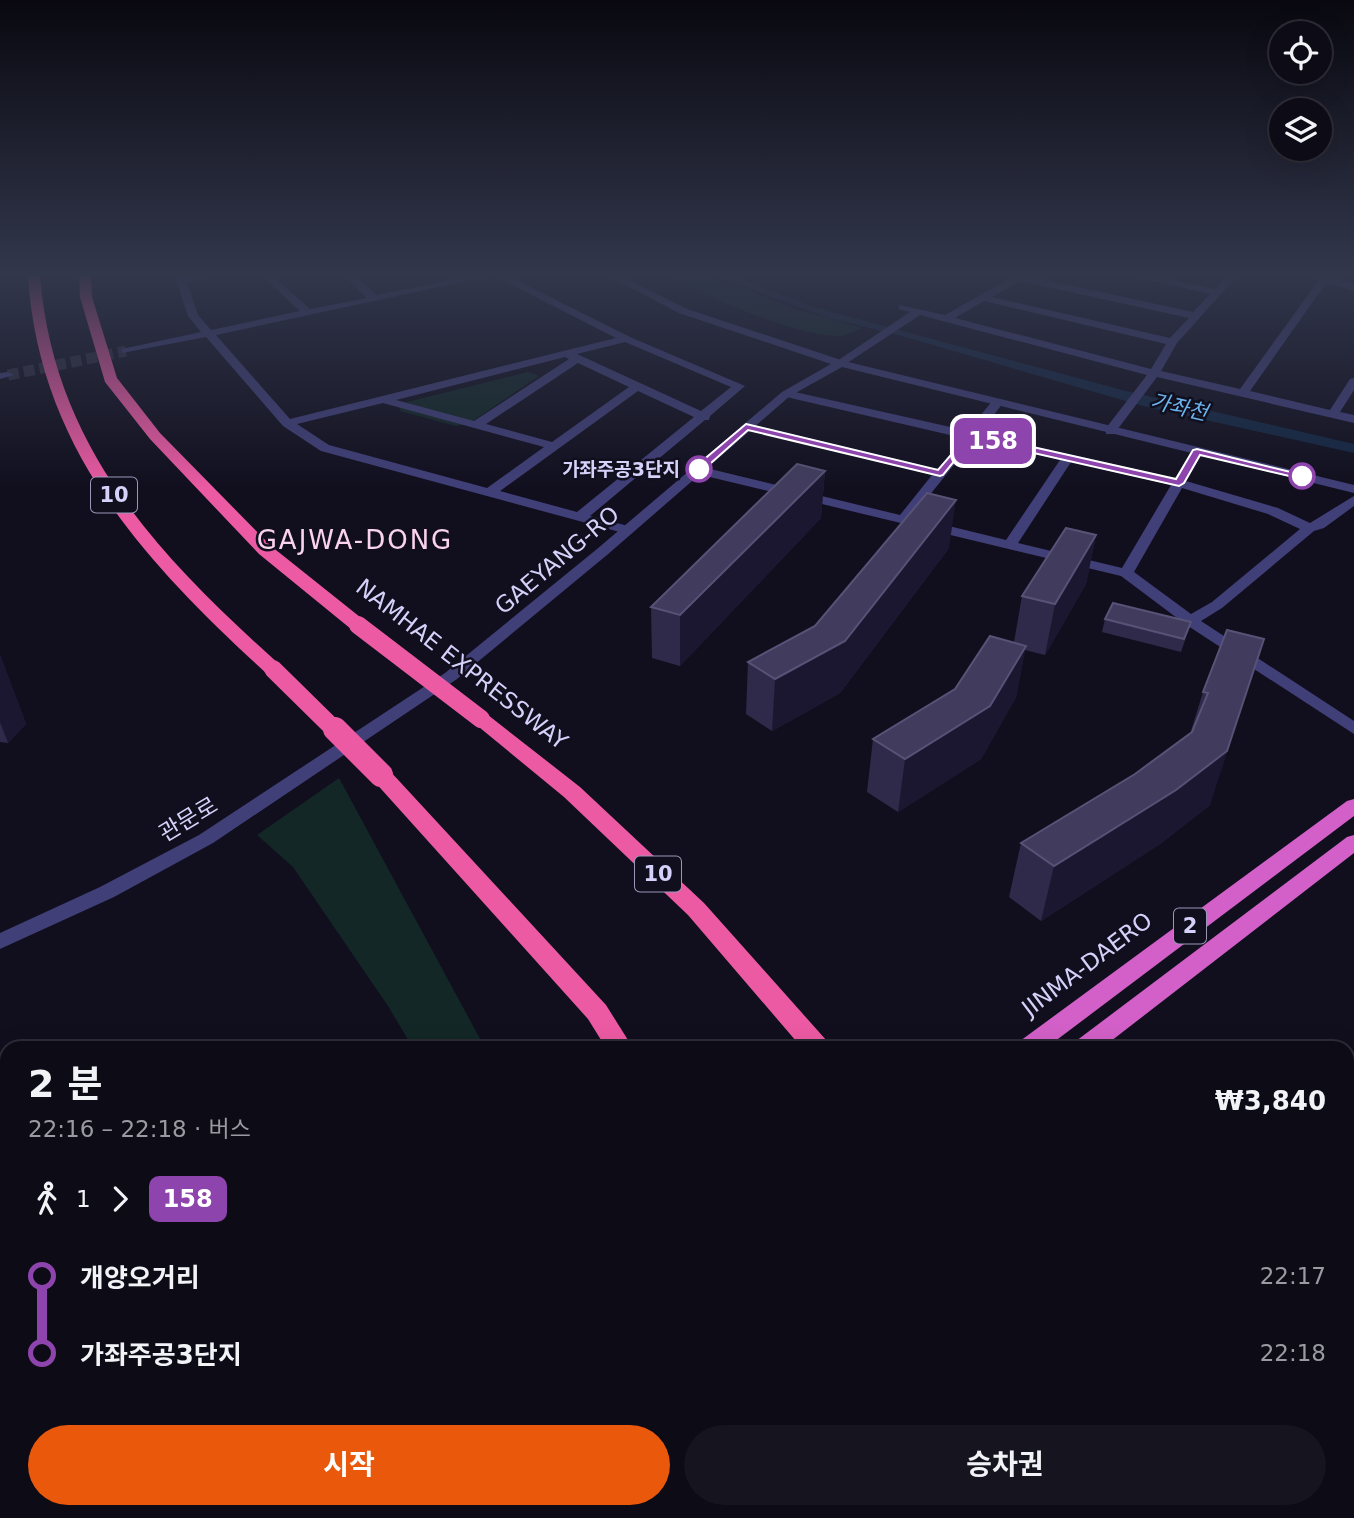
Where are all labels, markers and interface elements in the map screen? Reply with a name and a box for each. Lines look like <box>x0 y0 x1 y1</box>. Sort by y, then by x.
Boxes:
map controls <box>1269 21 1332 161</box>
button: locate <box>1269 21 1332 84</box>
button: layers <box>1269 98 1332 161</box>
water label: 가좌천 <box>1148 389 1213 426</box>
line badge: 158 <box>953 418 1033 464</box>
text: 158 <box>968 427 1018 455</box>
marker: 가좌주공3단지 <box>686 456 712 482</box>
place label: 가좌주공3단지 <box>562 458 680 480</box>
unlabelled marker <box>1289 463 1315 489</box>
road number: 10 <box>91 477 137 512</box>
street label: GAEYANG-RO <box>490 501 624 619</box>
district label: GAJWA-DONG <box>257 525 453 555</box>
street label: NAMHAE EXPRESSWAY <box>351 573 574 755</box>
street label: 관문로 <box>154 792 222 846</box>
road number: 10 <box>635 856 681 892</box>
street label: JINMA-DAERO <box>1015 907 1157 1022</box>
road number: 2 <box>1174 908 1206 944</box>
text: 2 분 <box>28 1062 103 1106</box>
text: ₩3,840 <box>1215 1086 1326 1116</box>
text: 22:16 – 22:18 · 버스 <box>28 1116 251 1142</box>
icon: walk <box>28 1180 66 1218</box>
icon: forward <box>101 1180 139 1218</box>
text: 158 <box>163 1185 213 1213</box>
text: 1 <box>76 1186 91 1212</box>
text: 개양오거리 <box>80 1263 200 1293</box>
text: 22:17 <box>1260 1263 1326 1289</box>
text: 가좌주공3단지 <box>80 1340 242 1370</box>
text: 22:18 <box>1260 1340 1326 1366</box>
button: 시작 <box>28 1425 670 1505</box>
button: 승차권 <box>684 1425 1326 1505</box>

